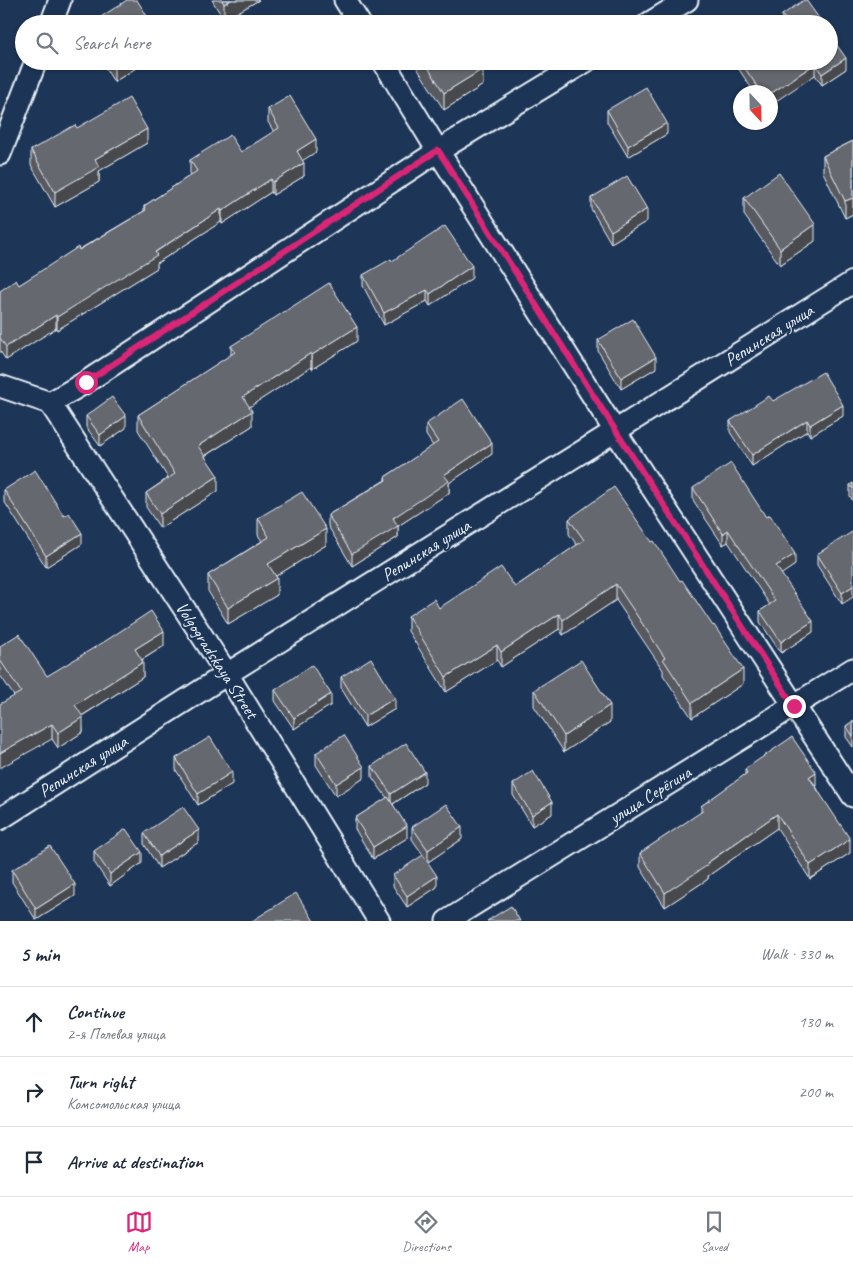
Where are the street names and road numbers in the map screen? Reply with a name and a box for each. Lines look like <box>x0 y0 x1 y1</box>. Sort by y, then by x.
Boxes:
street label: Репинская улица <box>721 298 818 371</box>
street label: Репинская улица <box>378 513 475 586</box>
street label: Volgogradskaya Street <box>171 597 264 724</box>
street label: Репинская улица <box>35 729 132 802</box>
street label: улица Серёгина <box>604 760 696 829</box>

